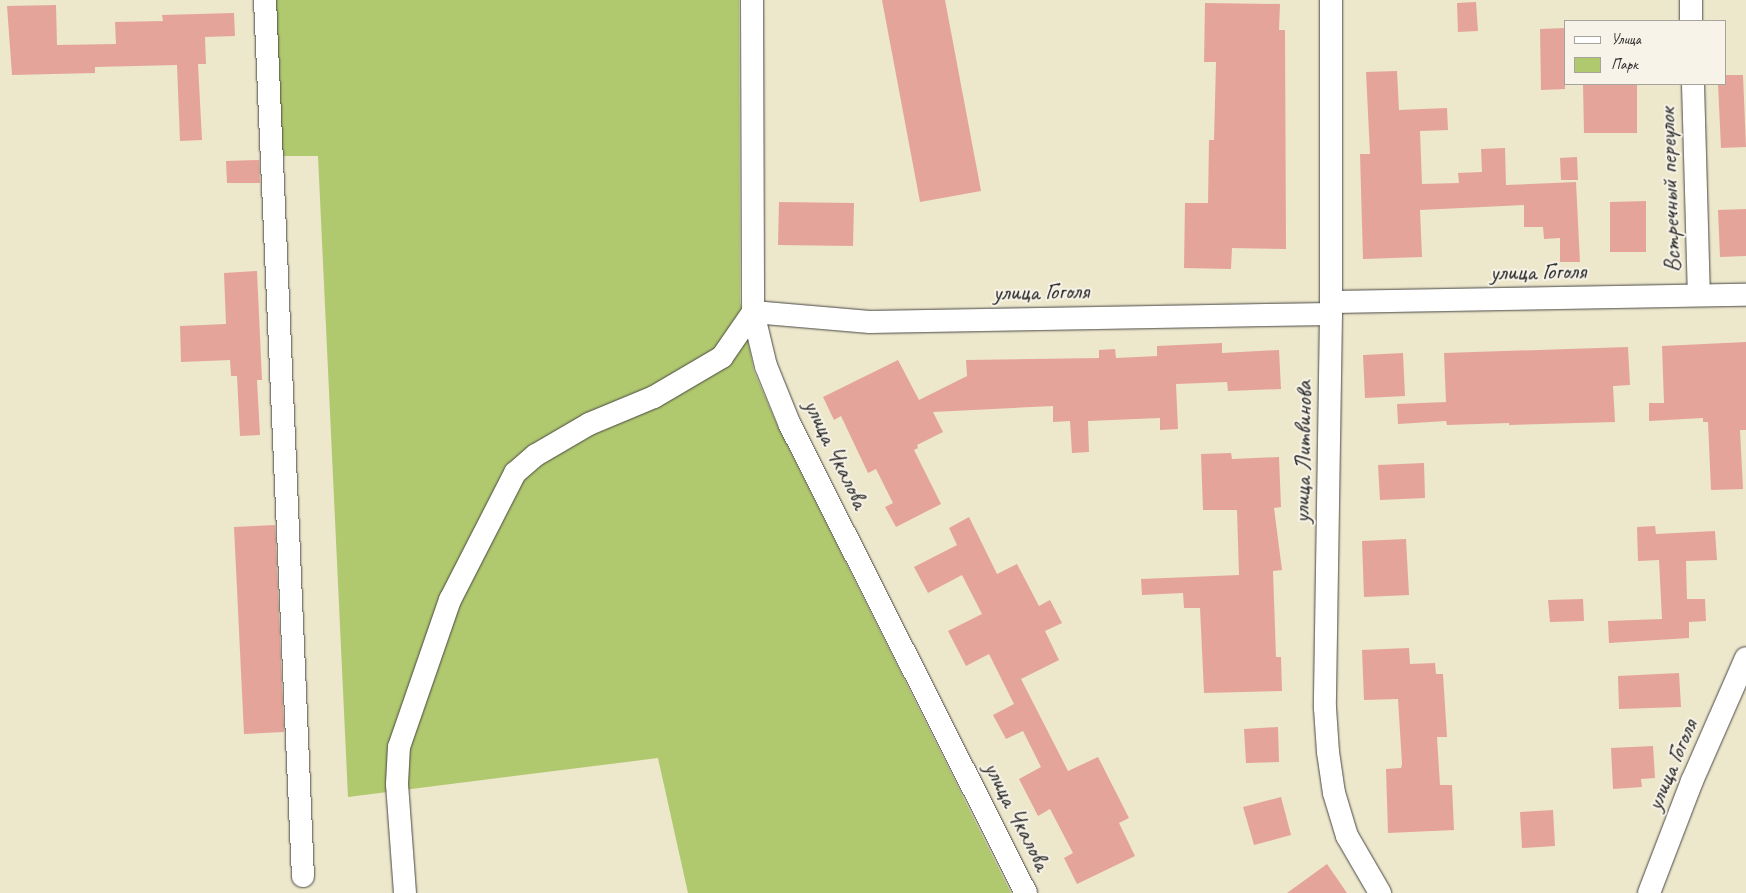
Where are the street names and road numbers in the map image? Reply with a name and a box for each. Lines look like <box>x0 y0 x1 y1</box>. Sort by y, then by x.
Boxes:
street label: Встречный переулок <box>1653 107 1687 273</box>
street label: улица Гоголя <box>1490 257 1586 287</box>
street label: улица Гоголя <box>993 277 1089 307</box>
street label: улица Литвинова <box>1287 381 1319 523</box>
street label: улица Чкалова <box>797 395 875 513</box>
street label: улица Гоголя <box>1640 716 1704 814</box>
street label: улица Чкалова <box>978 757 1056 875</box>

